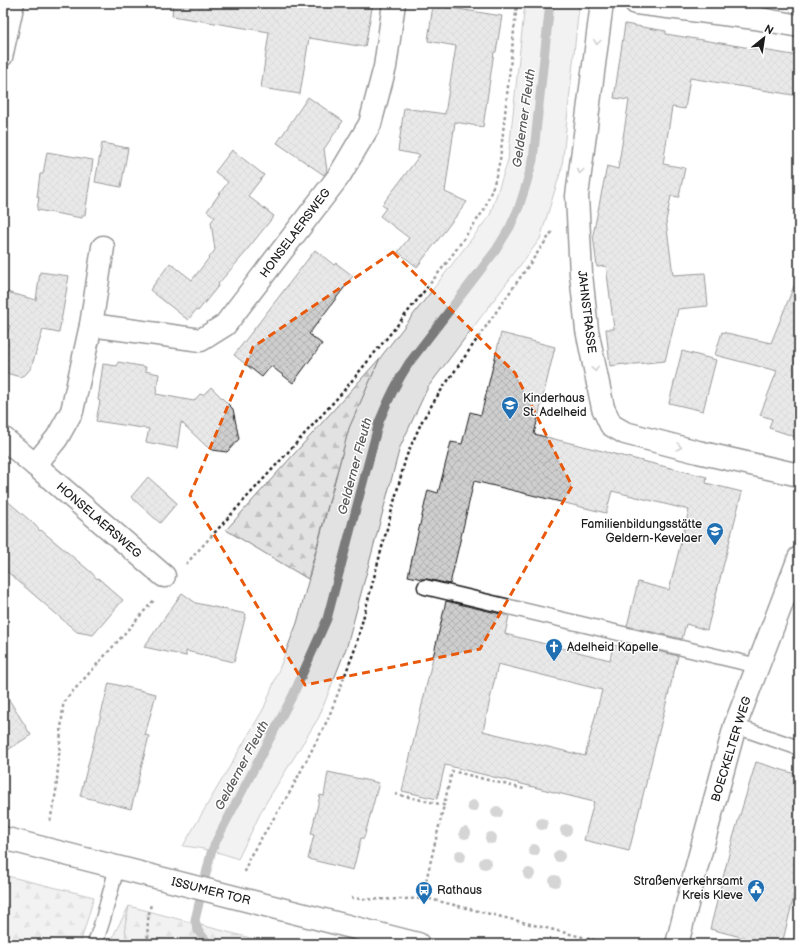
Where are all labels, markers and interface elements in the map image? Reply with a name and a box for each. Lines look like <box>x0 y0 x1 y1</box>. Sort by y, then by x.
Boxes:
north arrow <box>744 18 784 58</box>
text: N <box>762 22 776 37</box>
one-way arrow <box>593 39 602 45</box>
water label: Gelderner Fleuth <box>509 68 539 169</box>
one-way arrow <box>576 168 585 174</box>
street label: HONSELAERSWEG <box>257 186 334 281</box>
street label: JAHNSTRASSE <box>574 270 599 354</box>
one-way arrow <box>590 366 598 372</box>
place label: Kinderhaus St. Adelheid <box>523 391 587 420</box>
school or university icon: Kinderhaus St. Adelheid <box>500 395 520 420</box>
water label: Gelderner Fleuth <box>334 416 376 516</box>
one-way arrow <box>675 442 682 451</box>
street label: HONSELAERSWEG <box>53 479 144 561</box>
place label: Familienbildungsstätte Geldern-Kevelaer <box>581 517 703 546</box>
school or university icon: Familienbildungsstätte Geldern-Kevelaer <box>705 521 725 546</box>
church icon: Adelheid Kapelle <box>544 637 564 662</box>
place label: Adelheid Kapelle <box>567 640 658 655</box>
street label: BOECKELTER WEG <box>708 695 755 804</box>
water label: Gelderner Fleuth <box>211 718 272 813</box>
street label: ISSUMER TOR <box>170 874 252 909</box>
place label: Straßenverkehrsamt Kreis Kleve <box>633 874 743 903</box>
public building icon: Straßenverkehrsamt Kreis Kleve <box>746 878 766 903</box>
bus stop icon: Rathaus <box>414 880 434 905</box>
place label: Rathaus <box>437 883 482 898</box>

